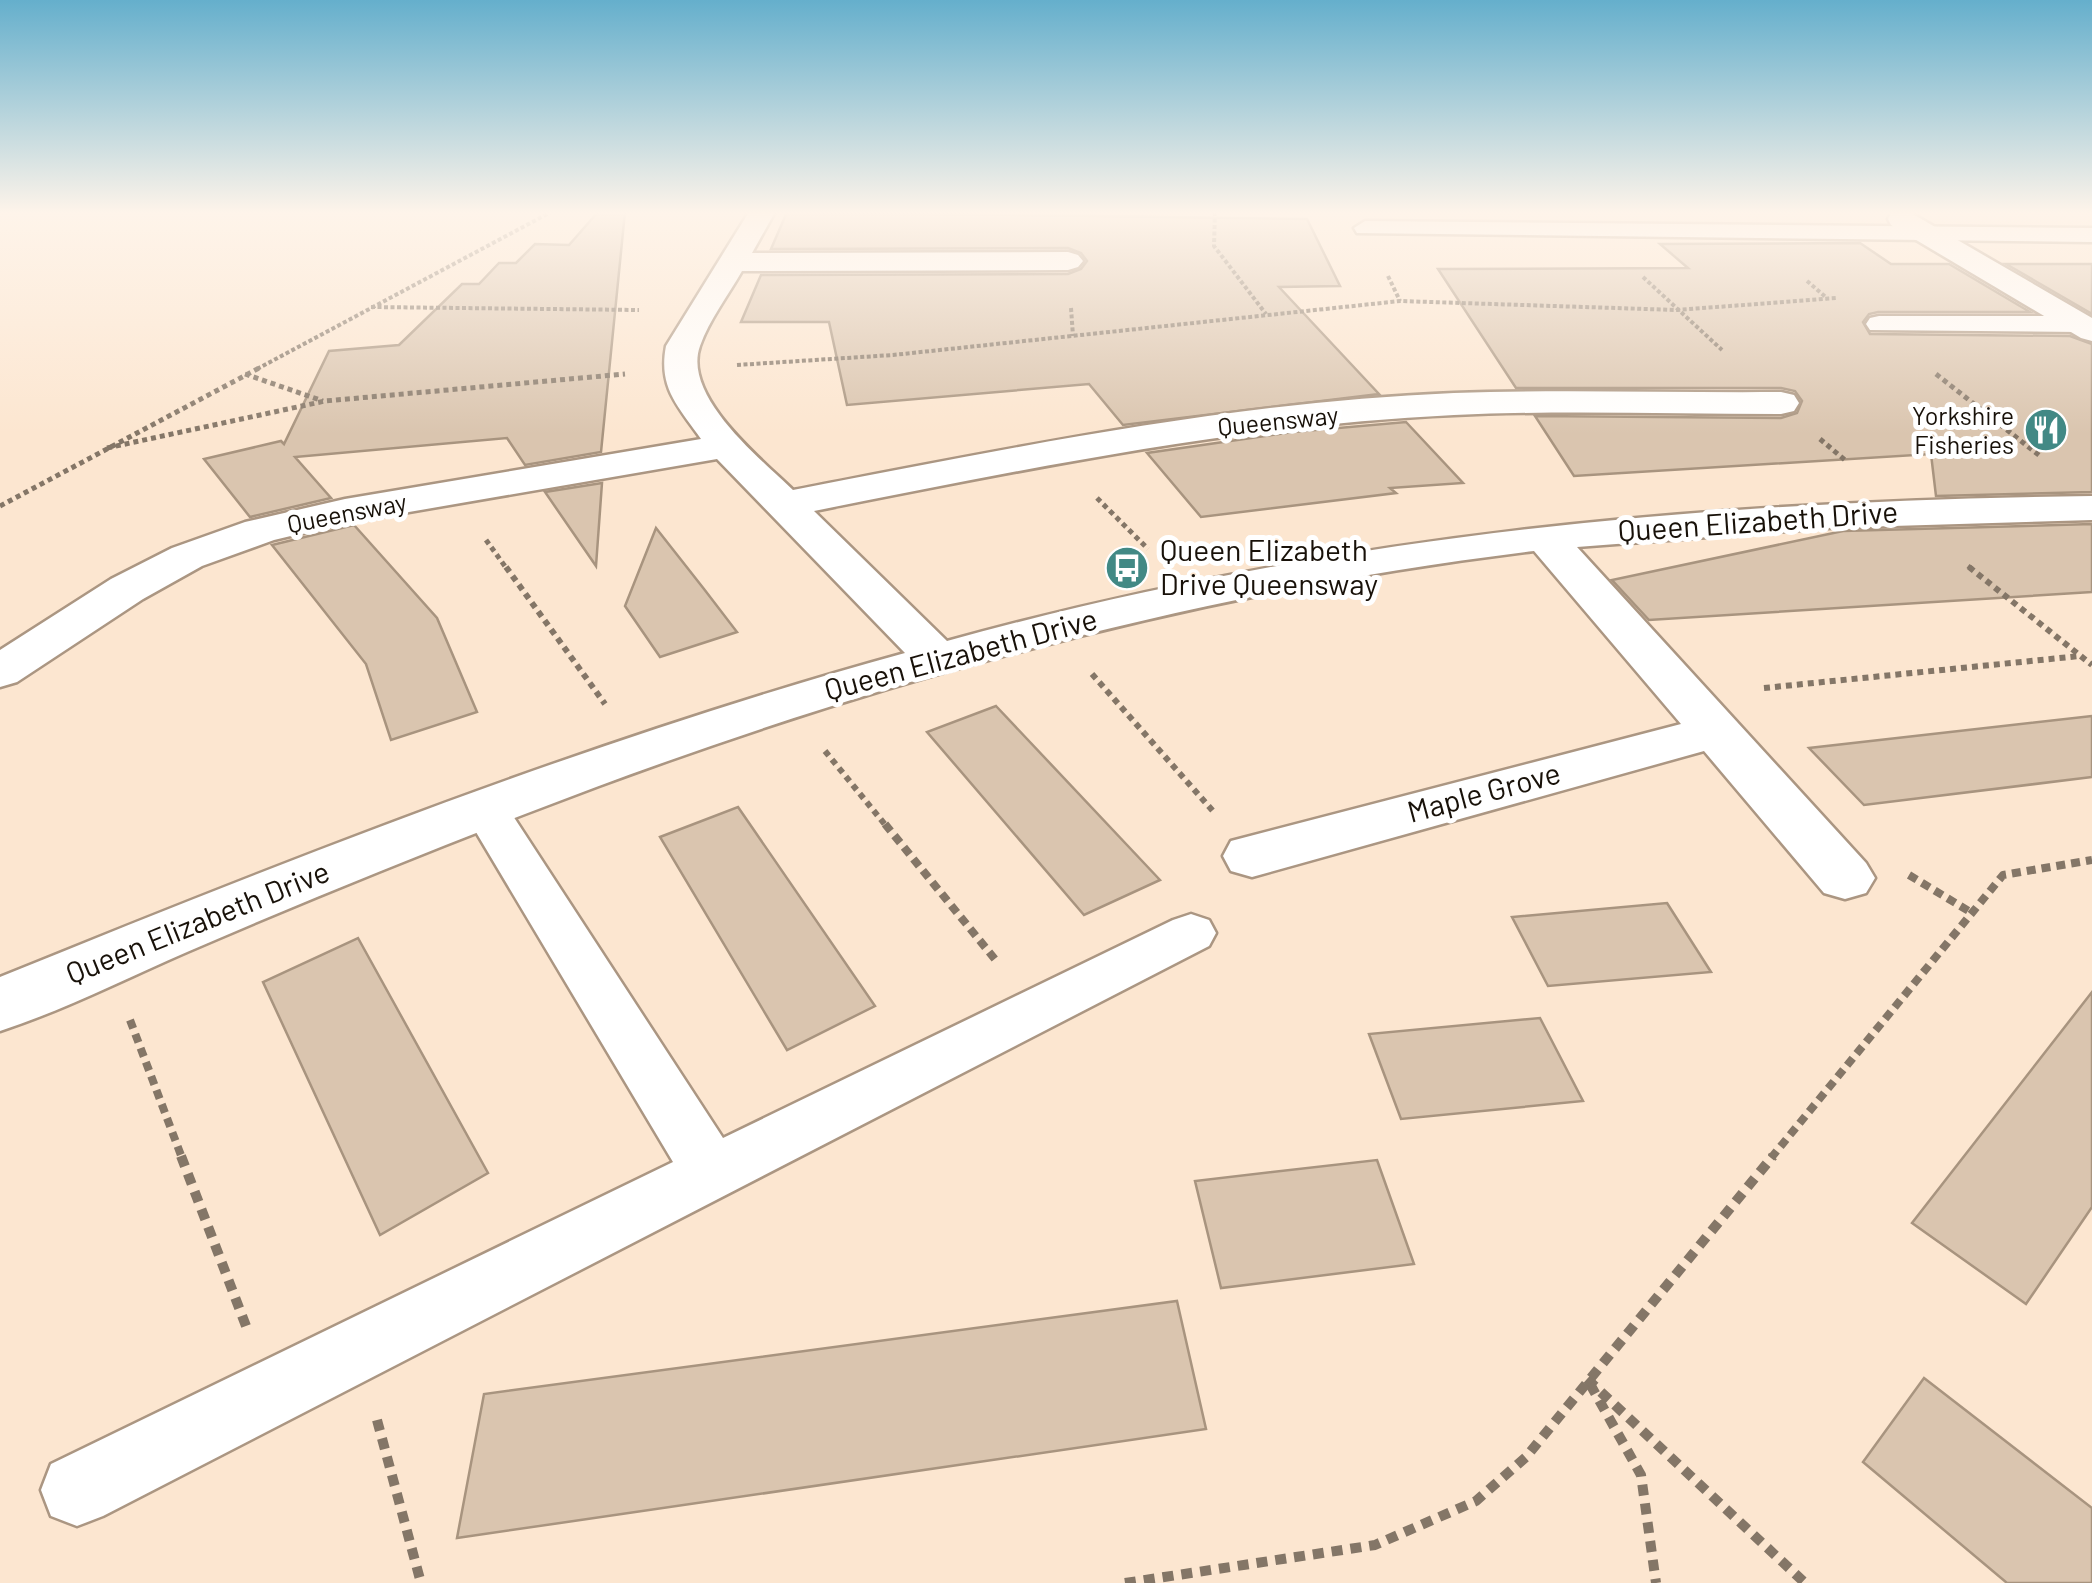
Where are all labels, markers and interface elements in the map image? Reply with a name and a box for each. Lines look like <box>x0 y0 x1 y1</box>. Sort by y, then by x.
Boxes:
street label: Queensway <box>1216 399 1340 441</box>
place label: Yorkshire Fisheries <box>1912 400 2014 459</box>
restaurant icon: Yorkshire Fisheries <box>2023 407 2069 453</box>
street label: Queensway <box>285 486 409 538</box>
street label: Queen Elizabeth Drive <box>1617 492 1899 548</box>
place label: Queen Elizabeth Drive Queensway <box>1160 531 1378 601</box>
bus stop icon: Queen Elizabeth Drive Queensway <box>1104 545 1150 591</box>
street label: Queen Elizabeth Drive <box>820 599 1101 707</box>
street label: Maple Grove <box>1403 753 1564 829</box>
street label: Queen Elizabeth Drive <box>60 852 334 990</box>

